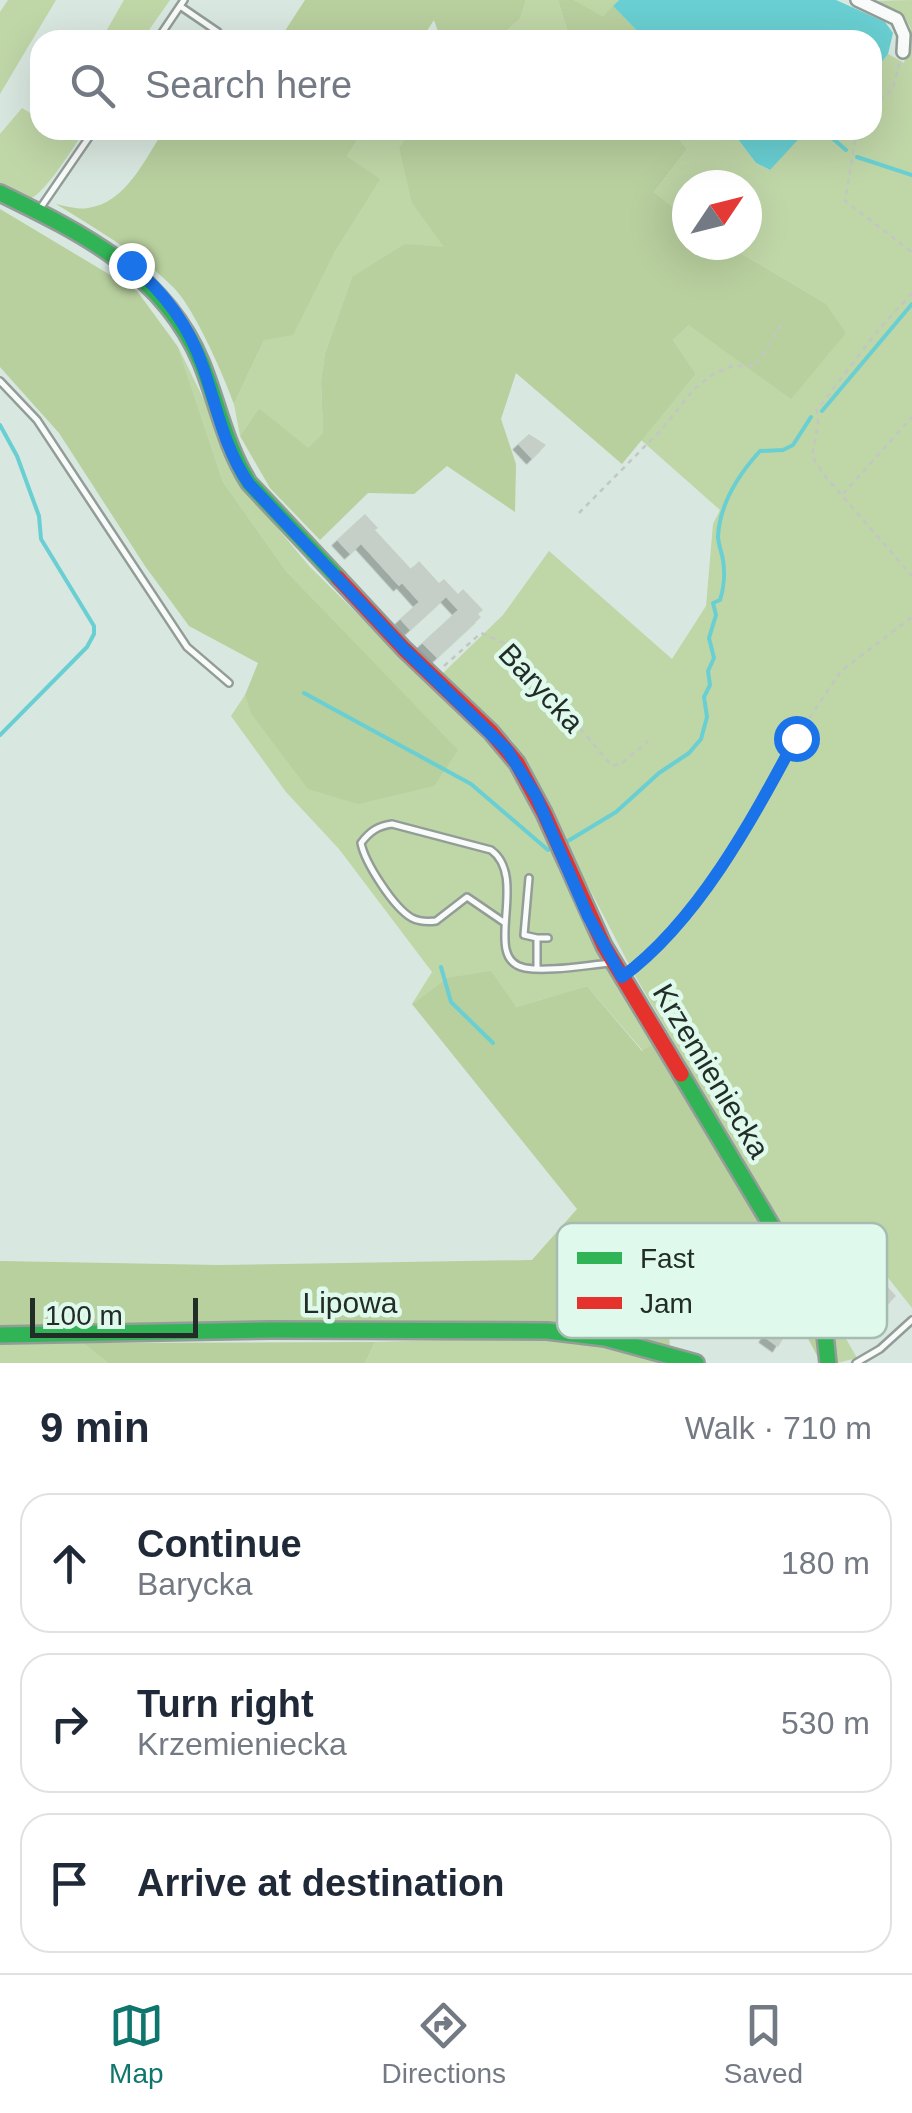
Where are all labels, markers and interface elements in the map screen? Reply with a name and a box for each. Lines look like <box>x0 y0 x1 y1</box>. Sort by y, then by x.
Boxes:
search box <box>30 30 882 140</box>
icon: search <box>65 58 120 113</box>
text: Search here <box>145 64 352 106</box>
north arrow <box>672 170 762 260</box>
route end <box>109 243 155 289</box>
street label: Barycka <box>492 637 591 739</box>
route start <box>774 716 820 762</box>
street label: Krzemieniecka <box>647 978 776 1164</box>
legend <box>557 1223 887 1338</box>
text: Fast <box>640 1243 695 1274</box>
street label: Lipowa <box>302 1286 398 1319</box>
text: Jam <box>640 1288 693 1319</box>
scale bar <box>30 1293 198 1338</box>
text: 100 m <box>45 1300 123 1331</box>
text: 9 min <box>40 1404 150 1451</box>
text: Walk · 710 m <box>685 1410 872 1446</box>
text: Continue <box>137 1523 302 1565</box>
icon: ahead <box>42 1536 97 1591</box>
text: 180 m <box>781 1545 870 1581</box>
text: Barycka <box>137 1566 253 1602</box>
text: Turn right <box>137 1683 314 1725</box>
icon: right <box>42 1696 97 1751</box>
text: 530 m <box>781 1705 870 1741</box>
text: Krzemieniecka <box>137 1726 347 1762</box>
icon: arrive <box>42 1856 97 1911</box>
text: Arrive at destination <box>137 1862 504 1904</box>
tab: Map <box>109 1998 164 2090</box>
tab: Directions <box>382 1998 506 2090</box>
tab: Saved <box>724 1998 803 2090</box>

